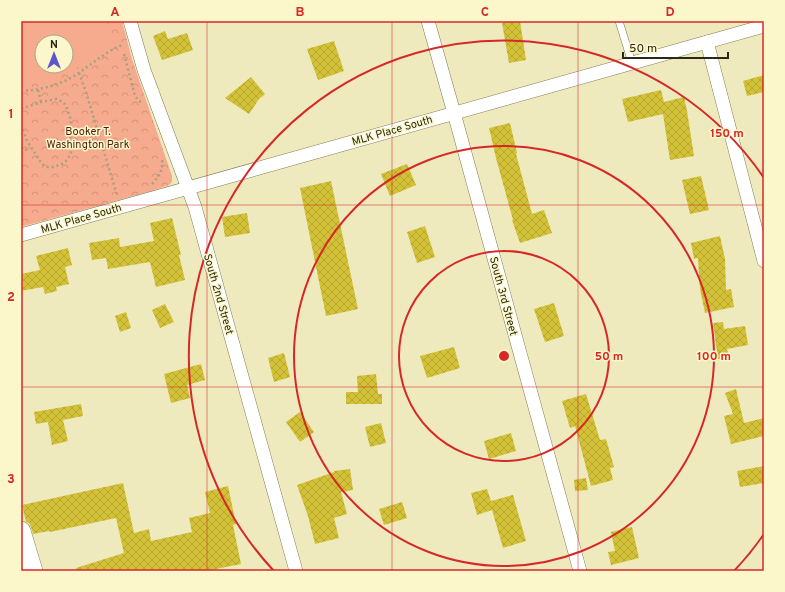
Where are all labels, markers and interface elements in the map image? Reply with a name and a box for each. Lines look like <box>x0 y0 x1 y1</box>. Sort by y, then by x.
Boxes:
text: A <box>110 5 120 21</box>
text: B <box>296 5 305 21</box>
text: C <box>481 5 489 21</box>
text: D <box>665 5 675 21</box>
north arrow <box>34 34 74 74</box>
scale bar <box>623 34 728 60</box>
text: N <box>50 38 58 52</box>
text: 50 m <box>629 41 657 57</box>
text: 1 <box>8 107 14 123</box>
street label: MLK Place South <box>350 113 434 149</box>
park label: Booker T. Washington Park <box>46 125 130 152</box>
text: 150 m <box>710 126 744 142</box>
street label: MLK Place South <box>39 201 123 237</box>
street label: South 2nd Street <box>200 252 236 336</box>
street label: South 3rd Street <box>486 255 520 337</box>
text: 2 <box>7 290 15 306</box>
centre of rings <box>497 349 511 363</box>
text: 50 m <box>595 349 623 365</box>
text: 100 m <box>697 349 731 365</box>
text: 3 <box>7 472 15 488</box>

